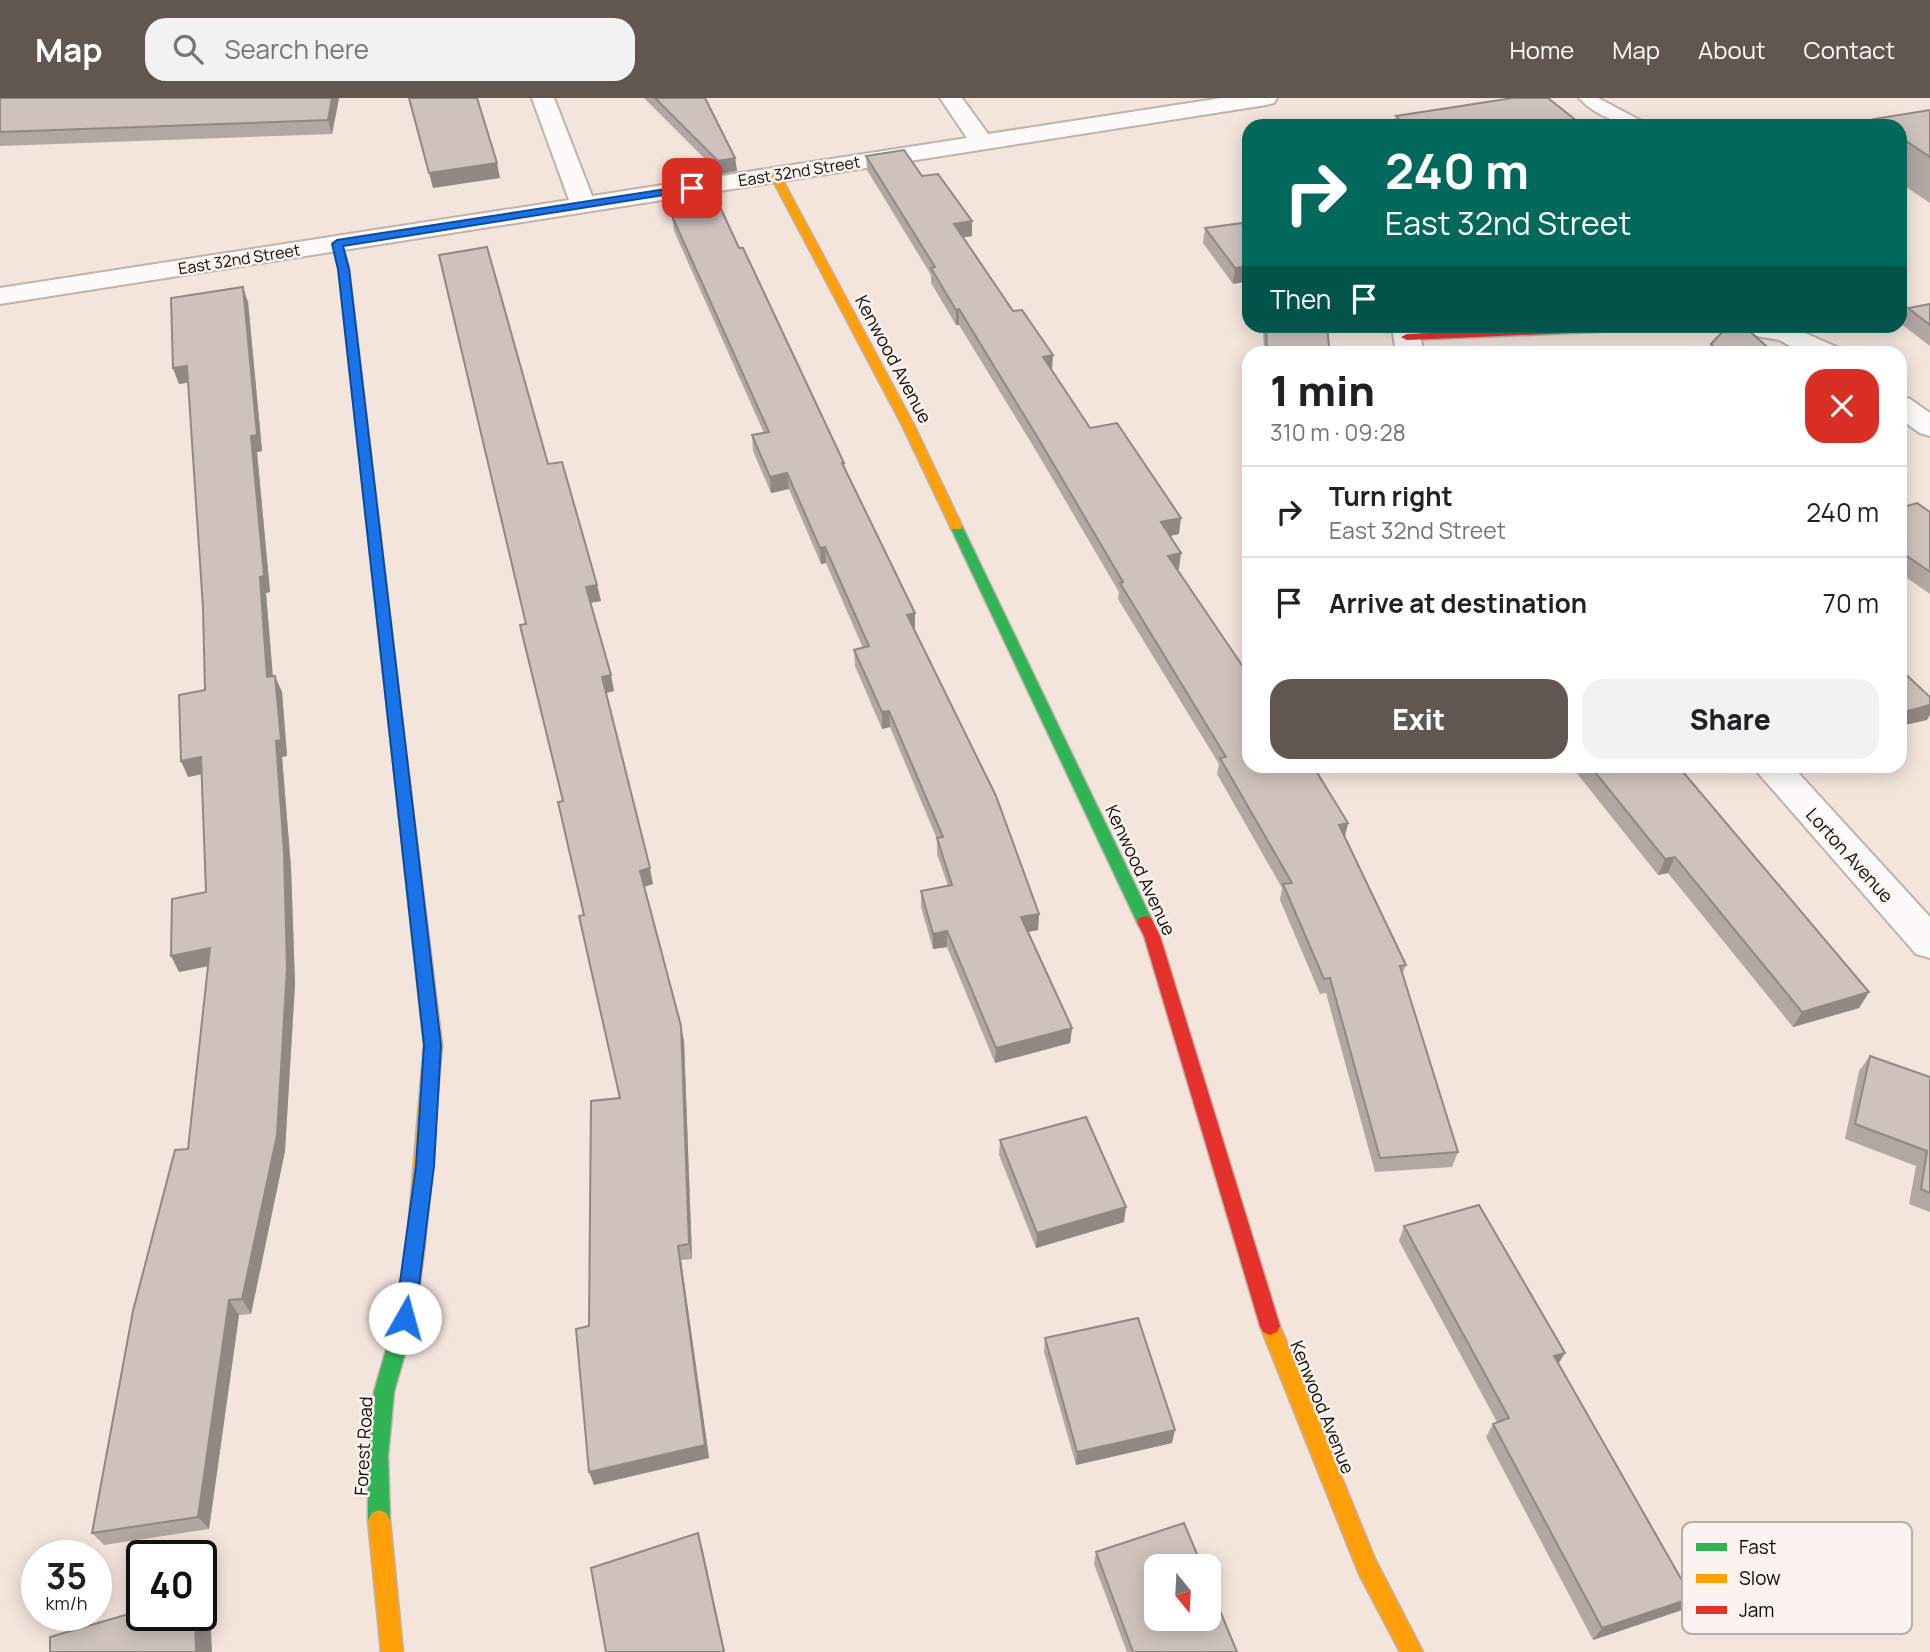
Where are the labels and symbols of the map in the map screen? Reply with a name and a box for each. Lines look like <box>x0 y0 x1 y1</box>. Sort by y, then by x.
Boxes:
street label: East 32nd Street <box>736 151 862 191</box>
pin <box>662 158 722 218</box>
street label: East 32nd Street <box>176 239 302 279</box>
street label: Kenwood Avenue <box>850 291 938 427</box>
street label: Kenwood Avenue <box>1100 801 1182 939</box>
street label: Lorton Avenue <box>1801 802 1899 908</box>
position arrow <box>368 1281 442 1355</box>
street label: Kenwood Avenue <box>1285 1337 1361 1477</box>
street label: Forest Road <box>348 1396 378 1496</box>
legend <box>1682 1522 1912 1634</box>
text: Fast <box>1739 1534 1776 1560</box>
speed limit sign: 40 <box>126 1540 217 1631</box>
north arrow <box>1144 1554 1222 1631</box>
text: Slow <box>1739 1565 1781 1591</box>
text: Jam <box>1739 1597 1774 1623</box>

